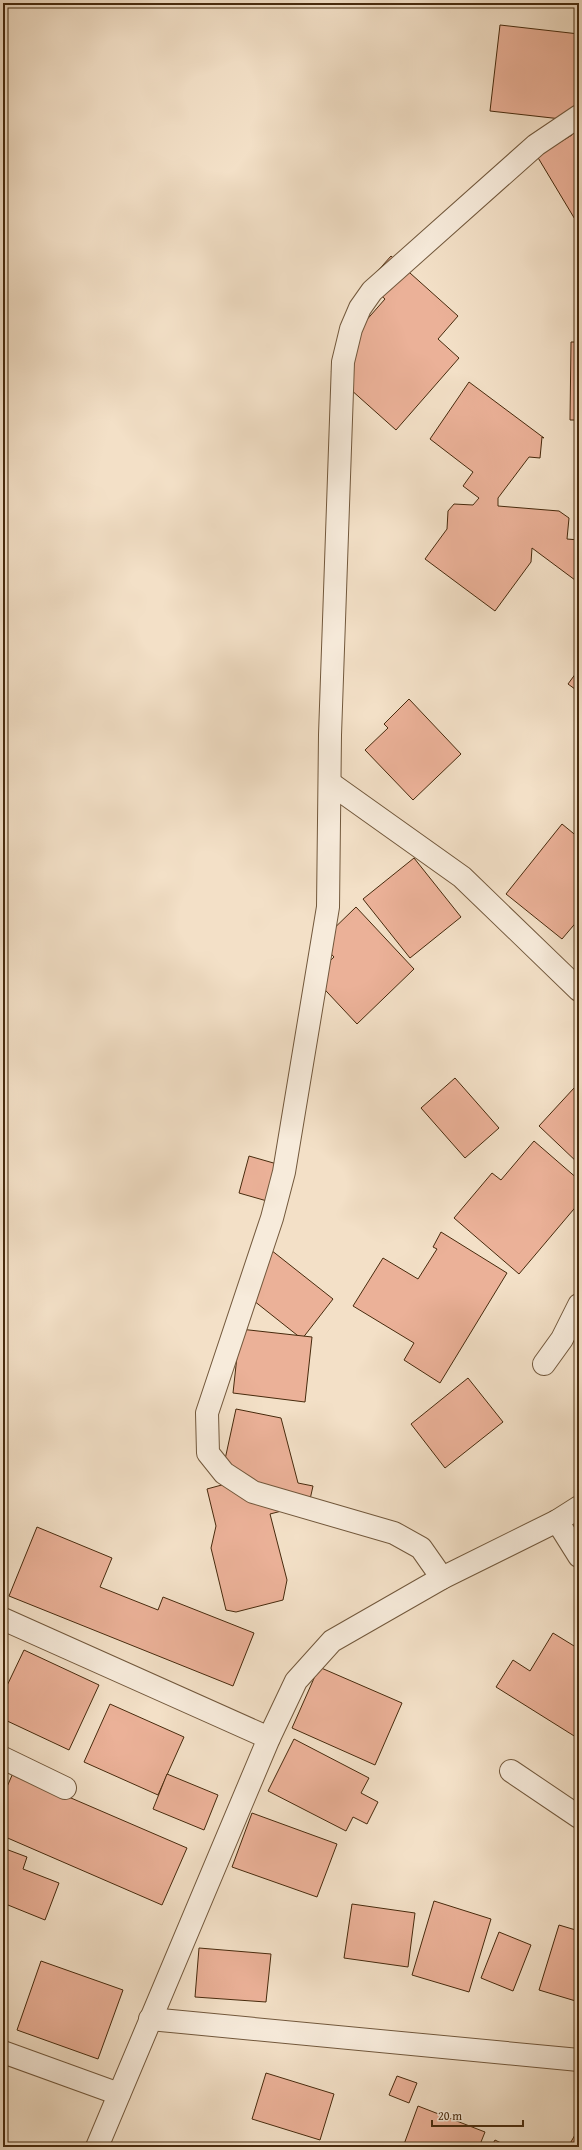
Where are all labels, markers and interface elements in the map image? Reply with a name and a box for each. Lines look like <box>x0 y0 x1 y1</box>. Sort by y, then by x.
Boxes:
scale bar <box>432 2102 523 2128</box>
text: 20 m <box>438 2107 462 2124</box>

